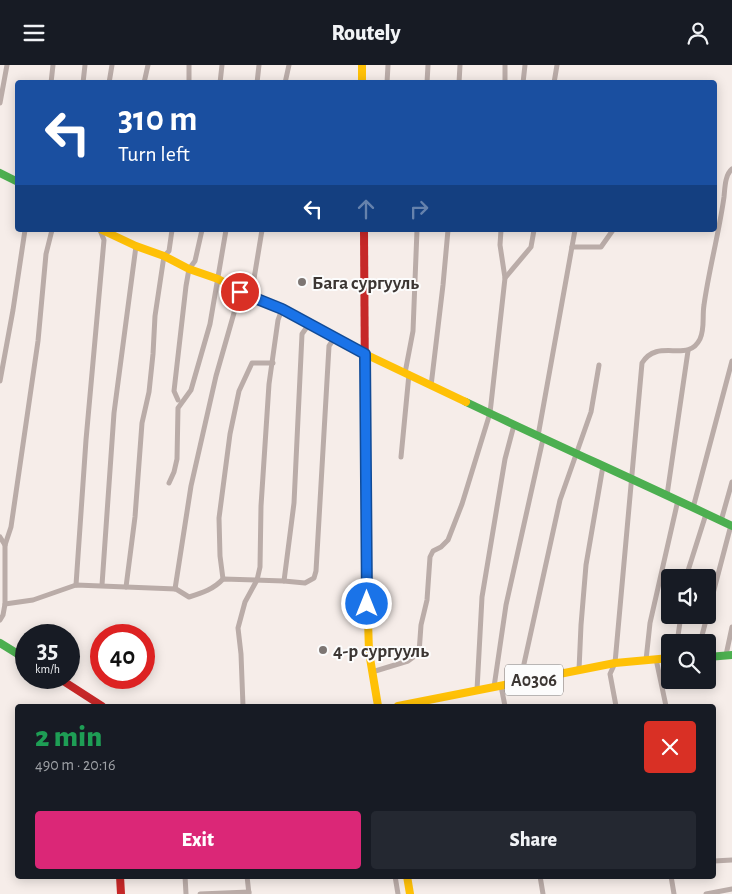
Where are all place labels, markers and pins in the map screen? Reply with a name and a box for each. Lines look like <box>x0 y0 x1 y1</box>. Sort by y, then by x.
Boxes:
pin <box>219 271 261 313</box>
place label: Бага сургууль <box>312 274 419 293</box>
marker: Бага сургууль <box>296 276 308 288</box>
place label: 4-р сургууль <box>333 642 429 661</box>
marker: 4-р сургууль <box>317 644 329 656</box>

